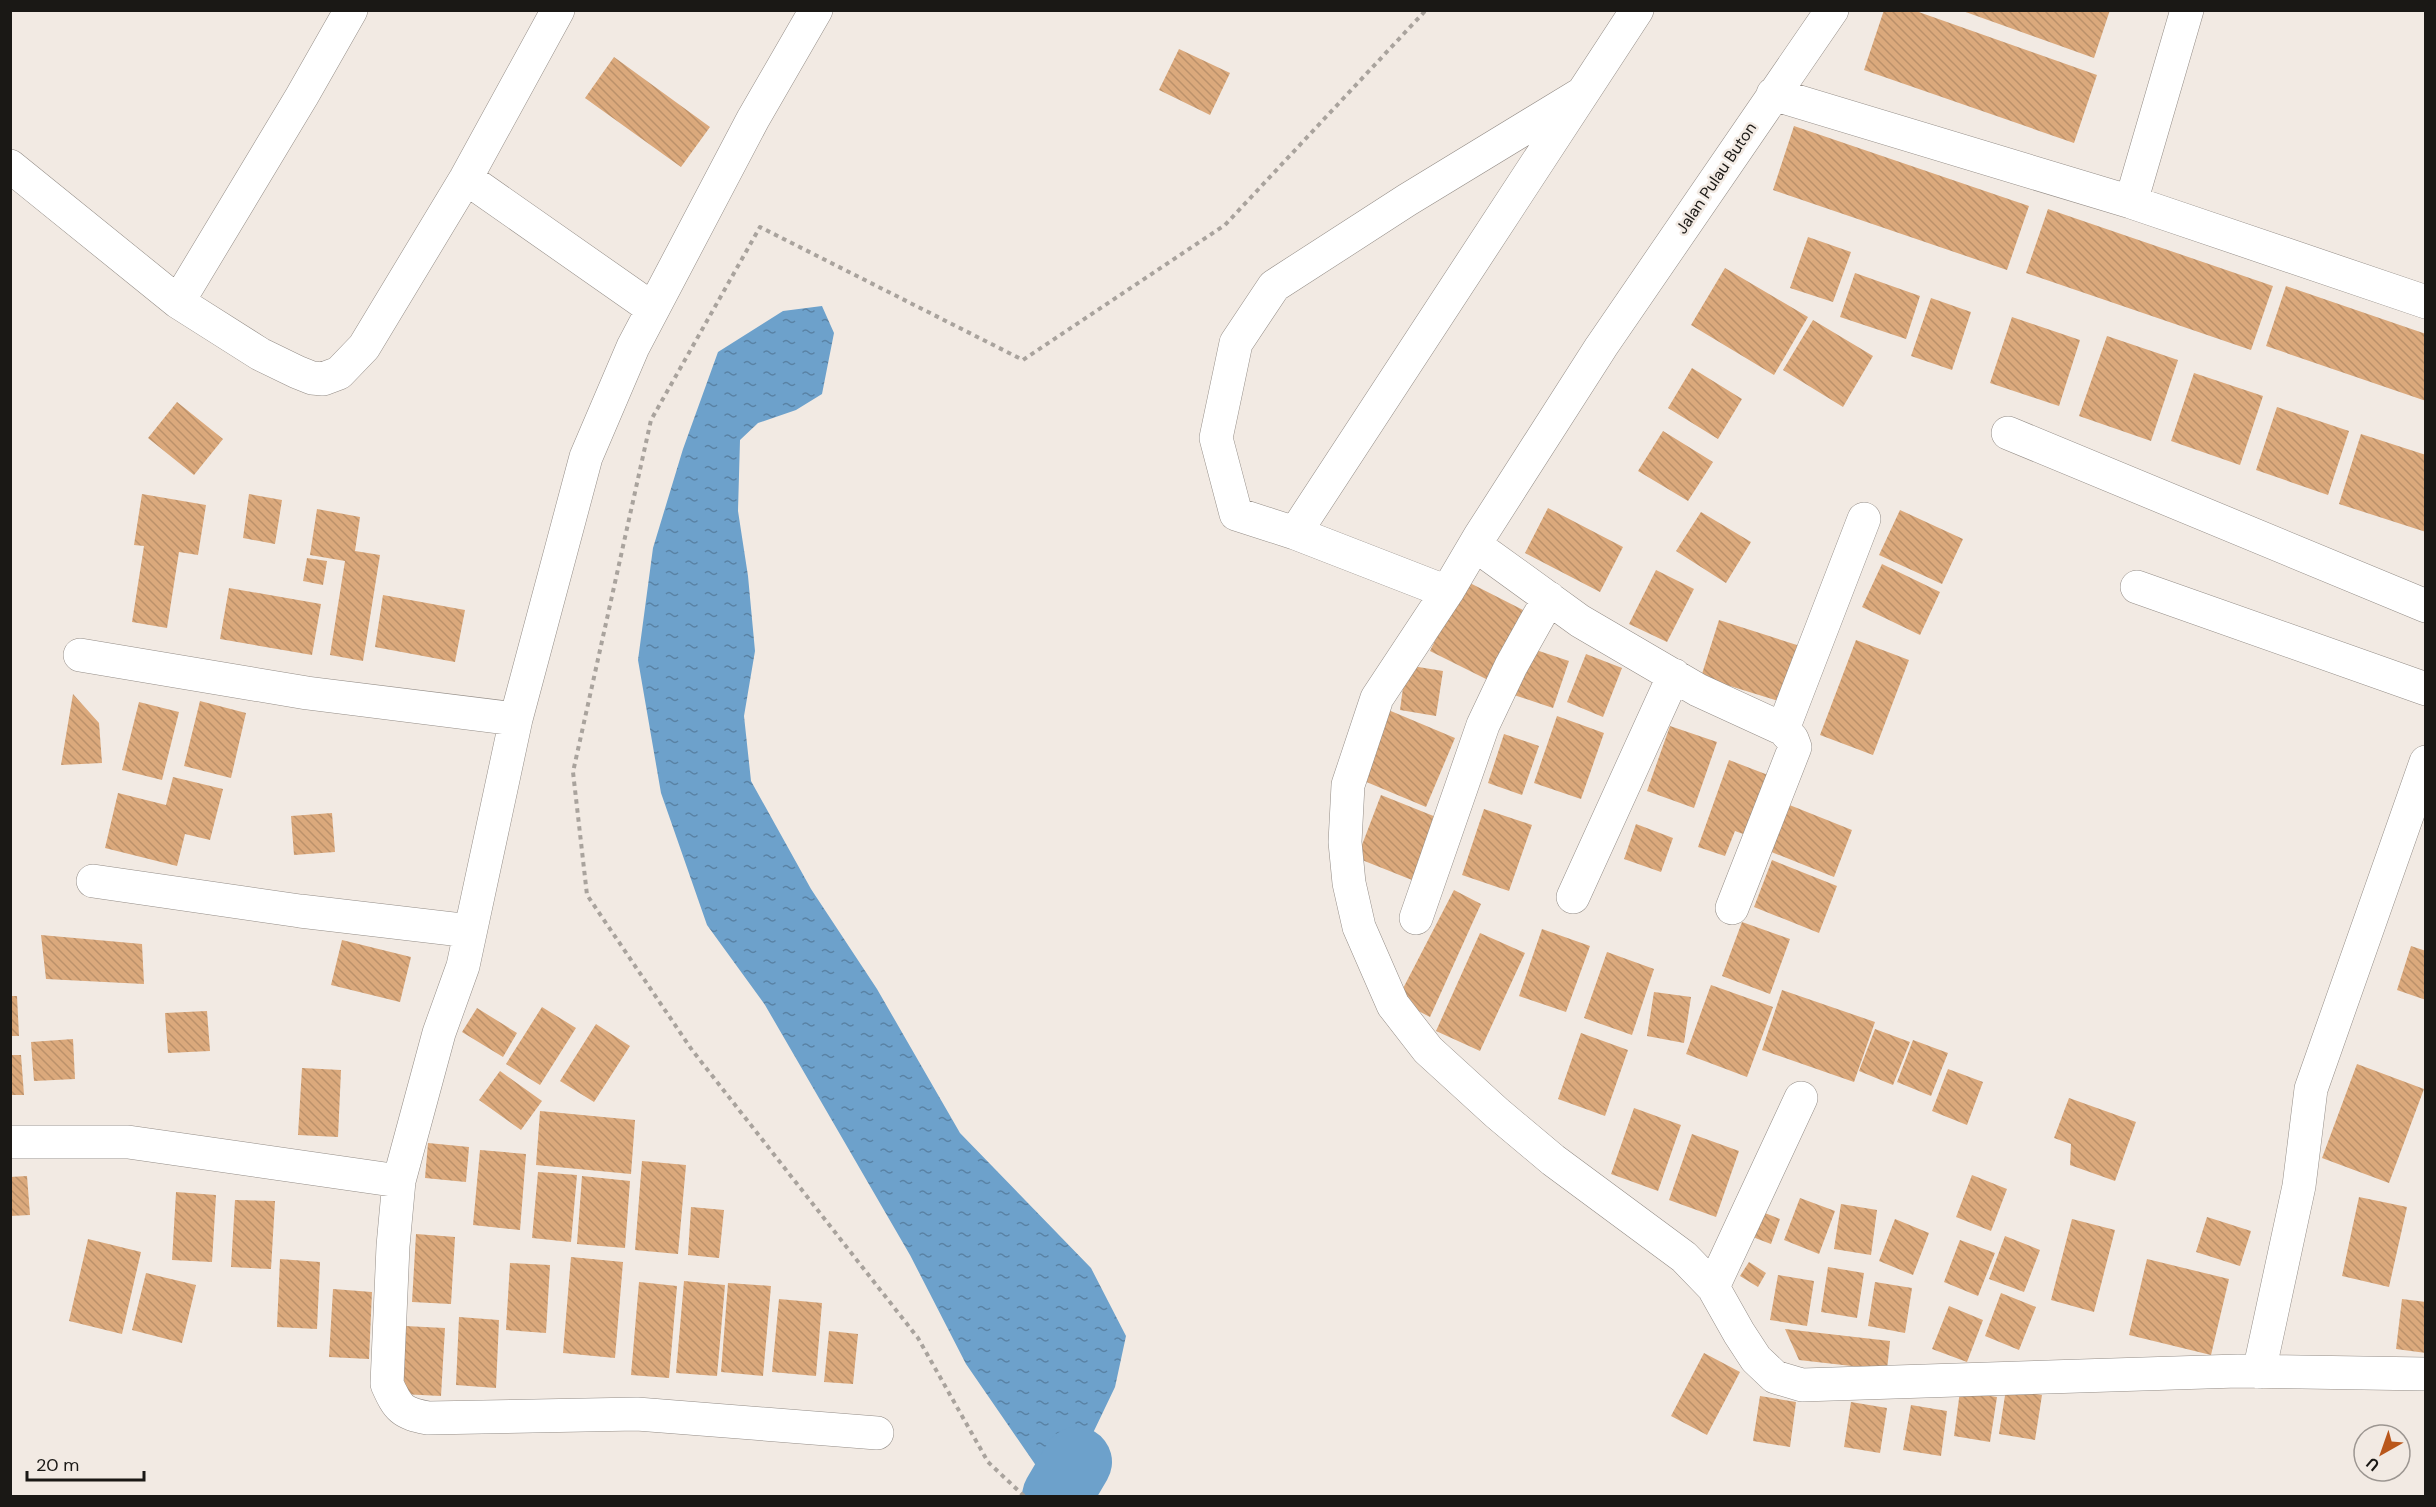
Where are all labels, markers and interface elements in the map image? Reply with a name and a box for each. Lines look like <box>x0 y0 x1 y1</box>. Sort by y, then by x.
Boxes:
street label: Jalan Pulau Buton <box>1671 118 1761 238</box>
north arrow <box>2352 1423 2412 1483</box>
scale bar <box>27 1444 144 1482</box>
text: 20 m <box>36 1453 79 1477</box>
text: U <box>2362 1453 2384 1476</box>

